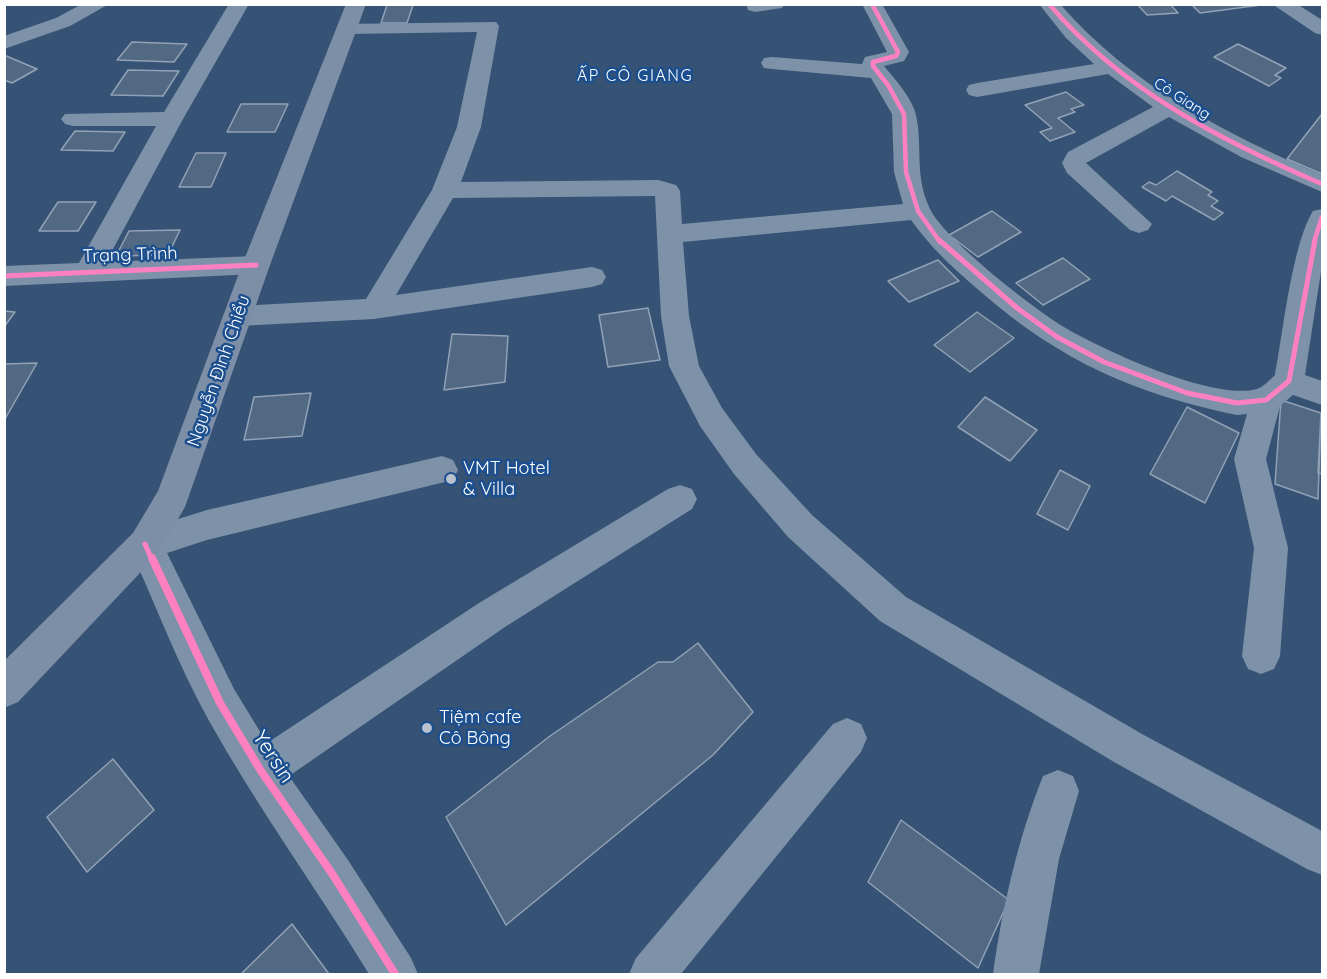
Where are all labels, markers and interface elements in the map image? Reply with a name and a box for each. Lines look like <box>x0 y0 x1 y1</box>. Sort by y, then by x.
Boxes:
district label: ẤP CÔ GIANG <box>577 66 693 86</box>
street label: Cô Giang <box>1150 74 1214 124</box>
street label: Trạng Trình <box>82 243 178 267</box>
street label: Nguyễn Đình Chiểu <box>183 292 255 450</box>
place label: VMT Hotel & Villa <box>463 458 550 500</box>
marker: VMT Hotel & Villa <box>444 472 458 486</box>
place label: Tiệm cafe Cô Bông <box>439 707 521 750</box>
marker: Tiệm cafe Cô Bông <box>420 721 434 735</box>
street label: Yersin <box>247 726 299 788</box>

